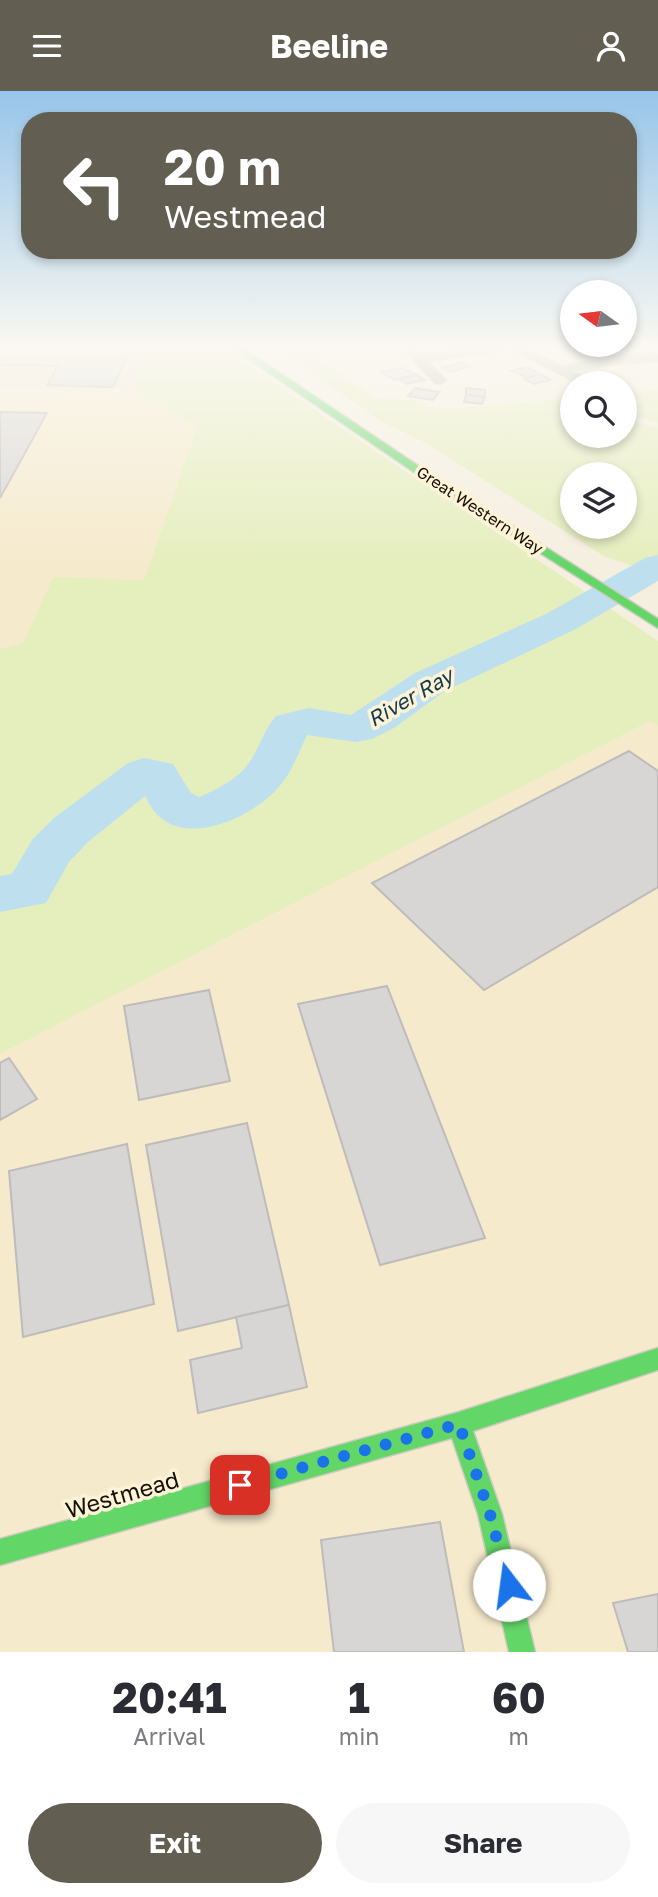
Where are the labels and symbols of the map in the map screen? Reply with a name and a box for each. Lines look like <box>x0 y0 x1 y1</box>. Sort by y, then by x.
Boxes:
north arrow <box>560 280 637 357</box>
street label: Great Western Way <box>413 462 547 558</box>
water label: River Ray <box>363 661 460 732</box>
pin <box>210 1455 270 1515</box>
street label: Westmead <box>62 1464 182 1524</box>
position arrow <box>472 1548 546 1622</box>

